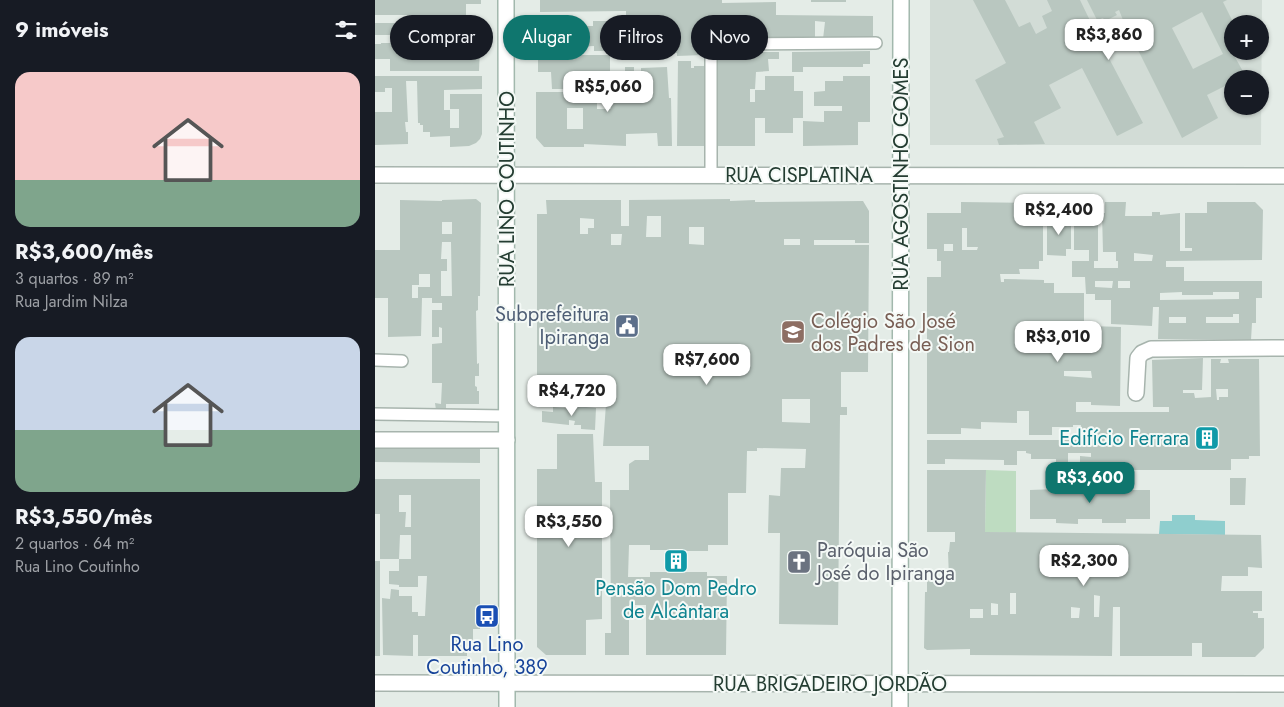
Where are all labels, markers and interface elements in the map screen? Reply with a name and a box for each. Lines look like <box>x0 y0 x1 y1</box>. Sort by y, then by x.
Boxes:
text: 9 imóveis <box>15 15 109 45</box>
chip: Comprar <box>390 15 493 60</box>
chip: Alugar <box>503 15 590 60</box>
chip: Filtros <box>600 15 681 60</box>
chip: Novo <box>691 15 768 60</box>
map controls <box>1224 15 1269 115</box>
button: + <box>1224 15 1269 60</box>
icon: filters <box>332 16 360 44</box>
pin: R$3,860 <box>1063 18 1155 61</box>
text: R$3,860 <box>1076 23 1142 46</box>
street label: RUA AGOSTINHO GOMES <box>887 57 916 291</box>
pin: R$5,060 <box>562 70 654 113</box>
button: − <box>1224 70 1269 115</box>
text: R$5,060 <box>574 75 642 98</box>
street label: RUA LINO COUTINHO <box>493 91 522 287</box>
icon: home <box>143 105 233 195</box>
street label: RUA CISPLATINA <box>725 161 874 190</box>
pin: R$2,400 <box>1013 194 1105 236</box>
text: R$2,400 <box>1025 198 1093 221</box>
text: R$3,600/mês <box>15 237 153 267</box>
text: 3 quartos · 89 m² <box>15 267 133 290</box>
text: Rua Jardim Nilza <box>15 290 128 313</box>
place label: Subprefeitura Ipiranga <box>495 300 609 352</box>
place label: Colégio São José dos Padres de Sion <box>811 307 975 359</box>
public building icon: Subprefeitura Ipiranga <box>614 313 640 339</box>
school or university icon: Colégio São José dos Padres de Sion <box>780 319 806 345</box>
pin: R$3,010 <box>1012 320 1104 363</box>
text: R$3,010 <box>1026 325 1090 348</box>
pin: R$7,600 <box>661 344 753 386</box>
text: R$7,600 <box>674 348 740 371</box>
icon: home <box>143 370 233 460</box>
pin: R$4,720 <box>526 374 618 417</box>
text: R$4,720 <box>538 379 606 402</box>
place label: Edifício Ferrara <box>1059 424 1189 453</box>
building icon: Edifício Ferrara <box>1194 425 1220 451</box>
pin: R$3,600 <box>1044 462 1136 504</box>
text: R$3,600 <box>1056 466 1124 489</box>
text: R$3,550/mês <box>15 502 152 532</box>
pin: R$3,550 <box>523 506 615 548</box>
text: R$3,550 <box>536 510 602 533</box>
text: 2 quartos · 64 m² <box>15 532 134 555</box>
place label: Paróquia São José do Ipiranga <box>814 536 955 588</box>
pin: R$2,300 <box>1038 544 1130 587</box>
building icon: Pensão Dom Pedro de Alcântara <box>663 548 689 574</box>
church icon: Paróquia São José do Ipiranga <box>786 549 812 575</box>
text: R$2,300 <box>1050 549 1118 572</box>
text: Rua Lino Coutinho <box>15 555 140 578</box>
place label: Pensão Dom Pedro de Alcântara <box>595 574 757 626</box>
bus stop icon: Rua Lino Coutinho, 389 <box>474 603 500 629</box>
place label: Rua Lino Coutinho, 389 <box>426 630 548 682</box>
street label: RUA BRIGADEIRO JORDÃO <box>713 670 947 699</box>

